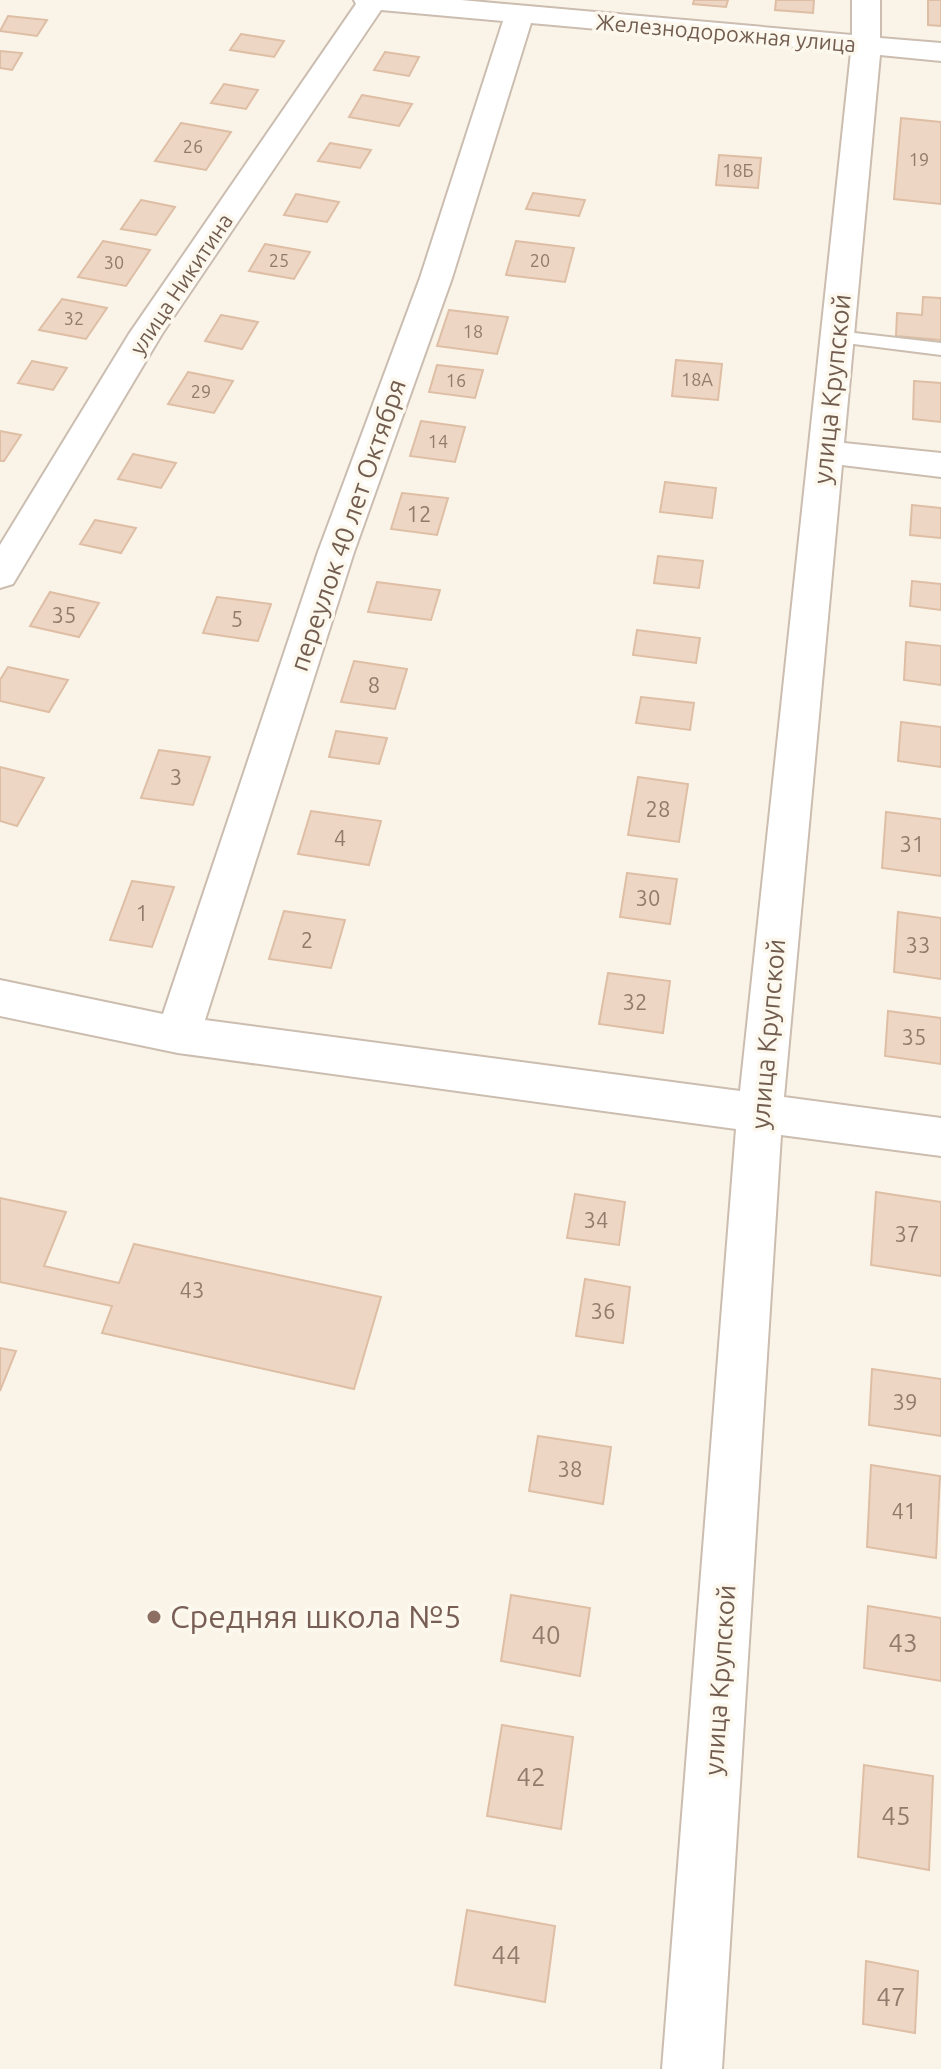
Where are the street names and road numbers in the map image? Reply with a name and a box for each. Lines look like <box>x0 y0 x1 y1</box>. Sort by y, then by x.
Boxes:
street label: Железнодорожная улица <box>595 9 857 56</box>
street label: улица Никитина <box>124 208 237 359</box>
street label: улица Крупской <box>807 292 856 486</box>
street label: переулок 40 лет Октября <box>284 375 411 675</box>
street label: улица Крупской <box>745 937 790 1130</box>
street label: улица Крупской <box>698 1584 741 1776</box>

